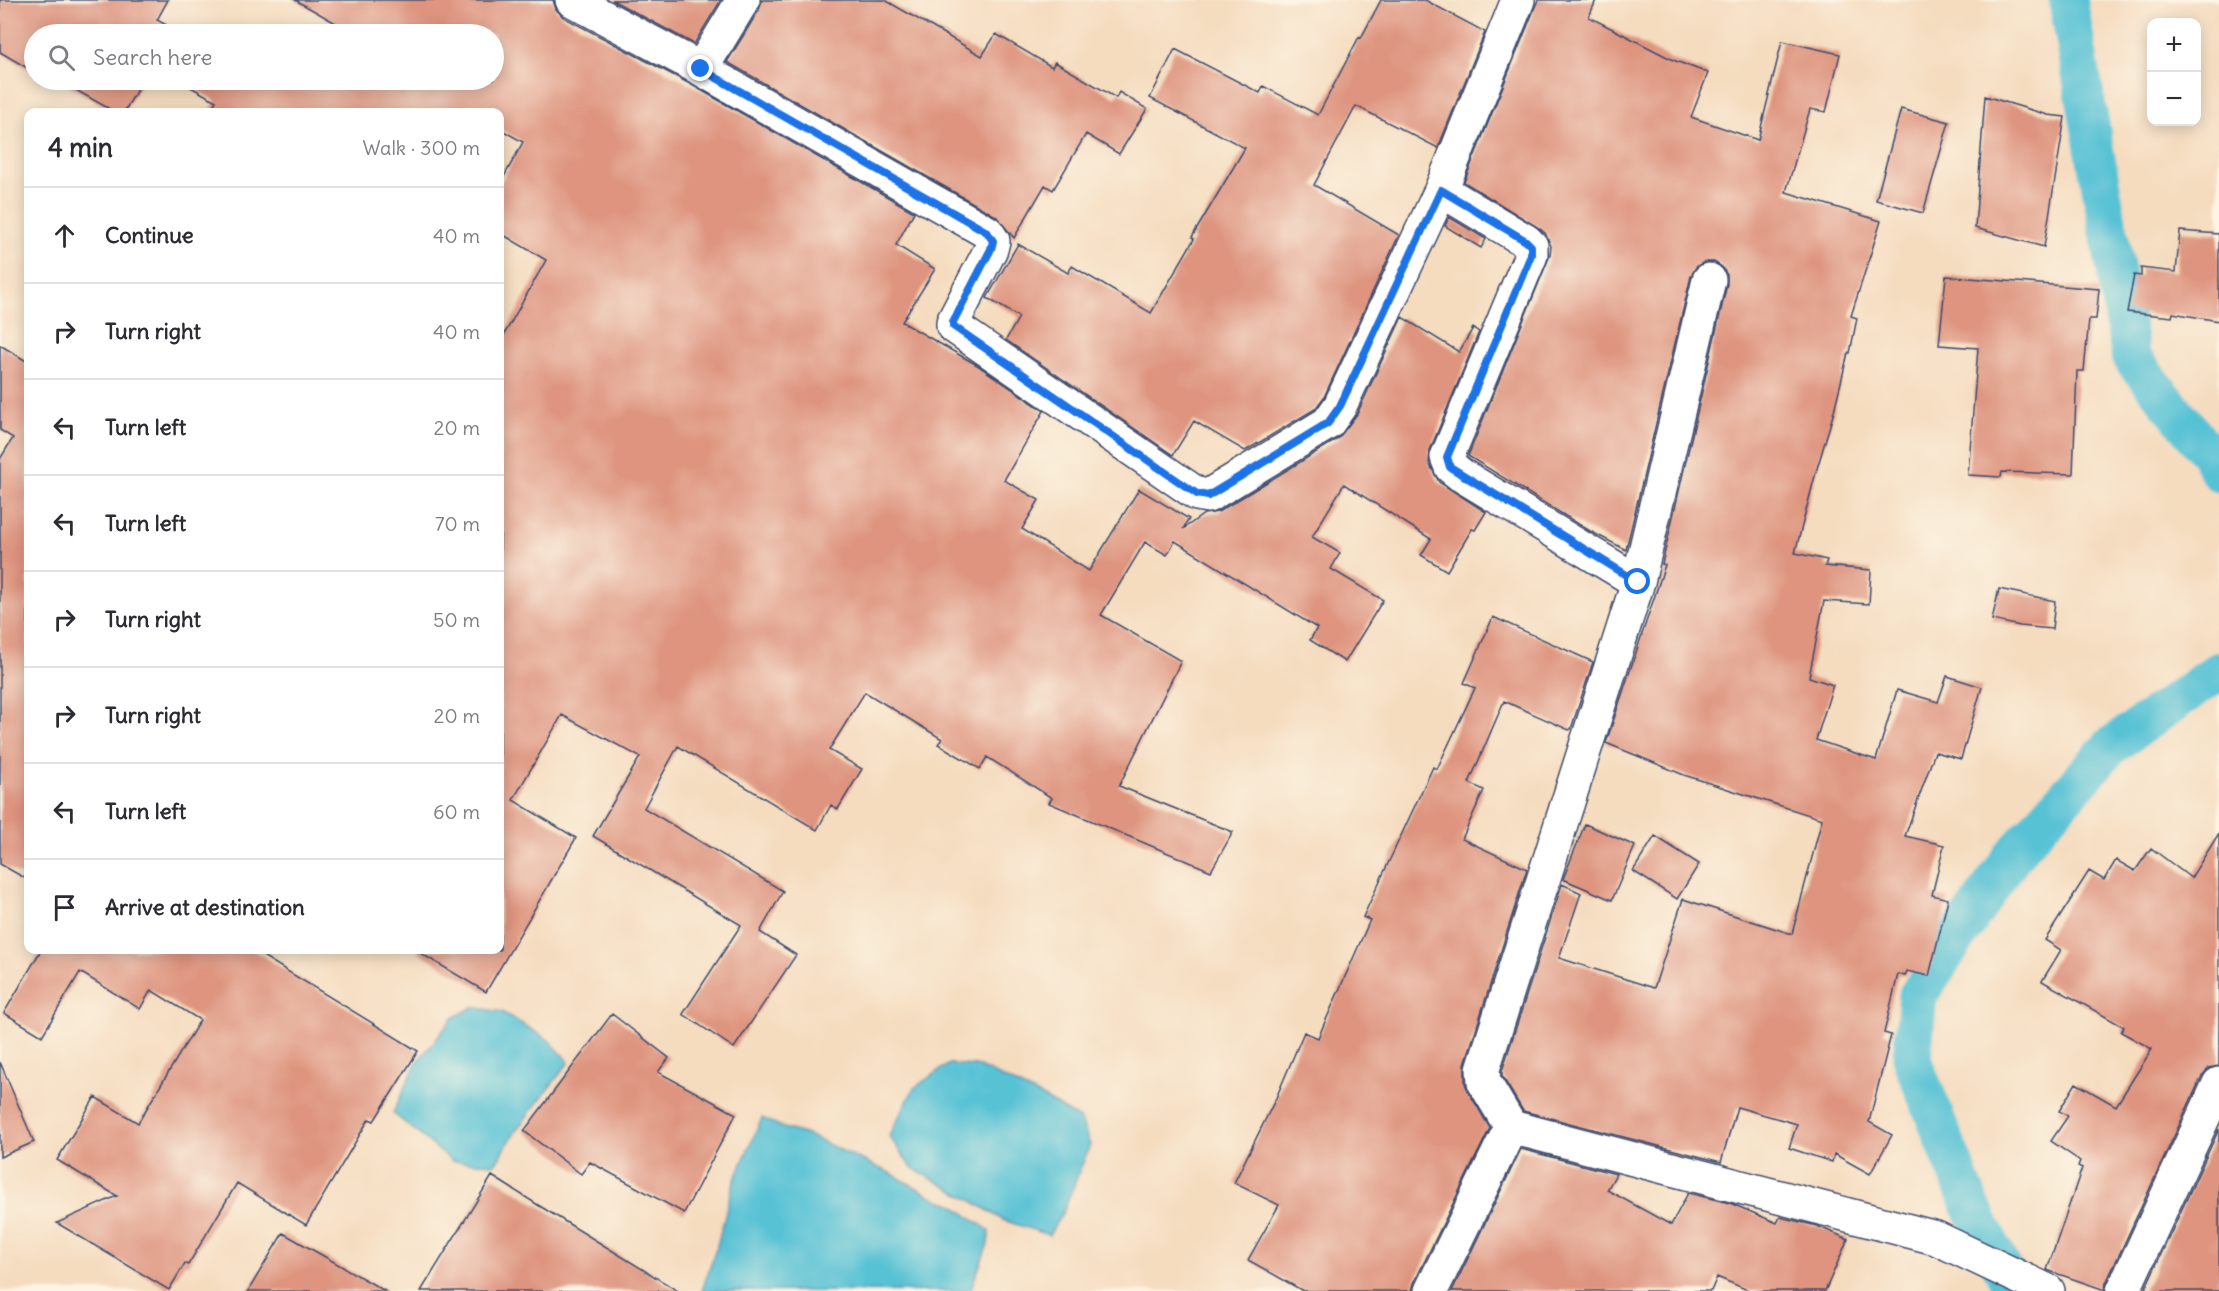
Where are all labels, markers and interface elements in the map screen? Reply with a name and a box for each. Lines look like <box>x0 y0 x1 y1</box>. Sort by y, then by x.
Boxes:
map controls <box>2147 18 2201 126</box>
button: + <box>2147 18 2201 72</box>
search box <box>24 24 504 90</box>
icon: search <box>45 41 78 74</box>
text: Search here <box>93 43 212 71</box>
route end <box>687 55 713 81</box>
button: − <box>2147 72 2201 126</box>
text: 4 min <box>48 131 113 164</box>
text: Walk · 300 m <box>362 135 480 160</box>
icon: ahead <box>48 219 81 252</box>
text: Continue <box>105 221 194 249</box>
text: 40 m <box>433 223 480 248</box>
icon: right <box>48 315 81 348</box>
text: Turn right <box>105 317 201 345</box>
text: 40 m <box>433 319 480 344</box>
icon: left <box>48 411 81 444</box>
text: Turn left <box>105 413 186 441</box>
text: 20 m <box>434 415 480 440</box>
icon: left <box>48 507 81 540</box>
text: Turn left <box>105 509 186 537</box>
text: 70 m <box>435 511 480 536</box>
route start <box>1624 568 1650 594</box>
icon: right <box>48 603 81 636</box>
text: Turn right <box>105 605 201 633</box>
text: 50 m <box>433 607 480 632</box>
icon: right <box>48 699 81 732</box>
text: Turn right <box>105 701 201 729</box>
text: 20 m <box>434 703 480 728</box>
icon: left <box>48 795 81 828</box>
text: Turn left <box>105 797 186 825</box>
text: 60 m <box>433 799 480 824</box>
icon: arrive <box>48 891 81 924</box>
text: Arrive at destination <box>105 893 305 921</box>

